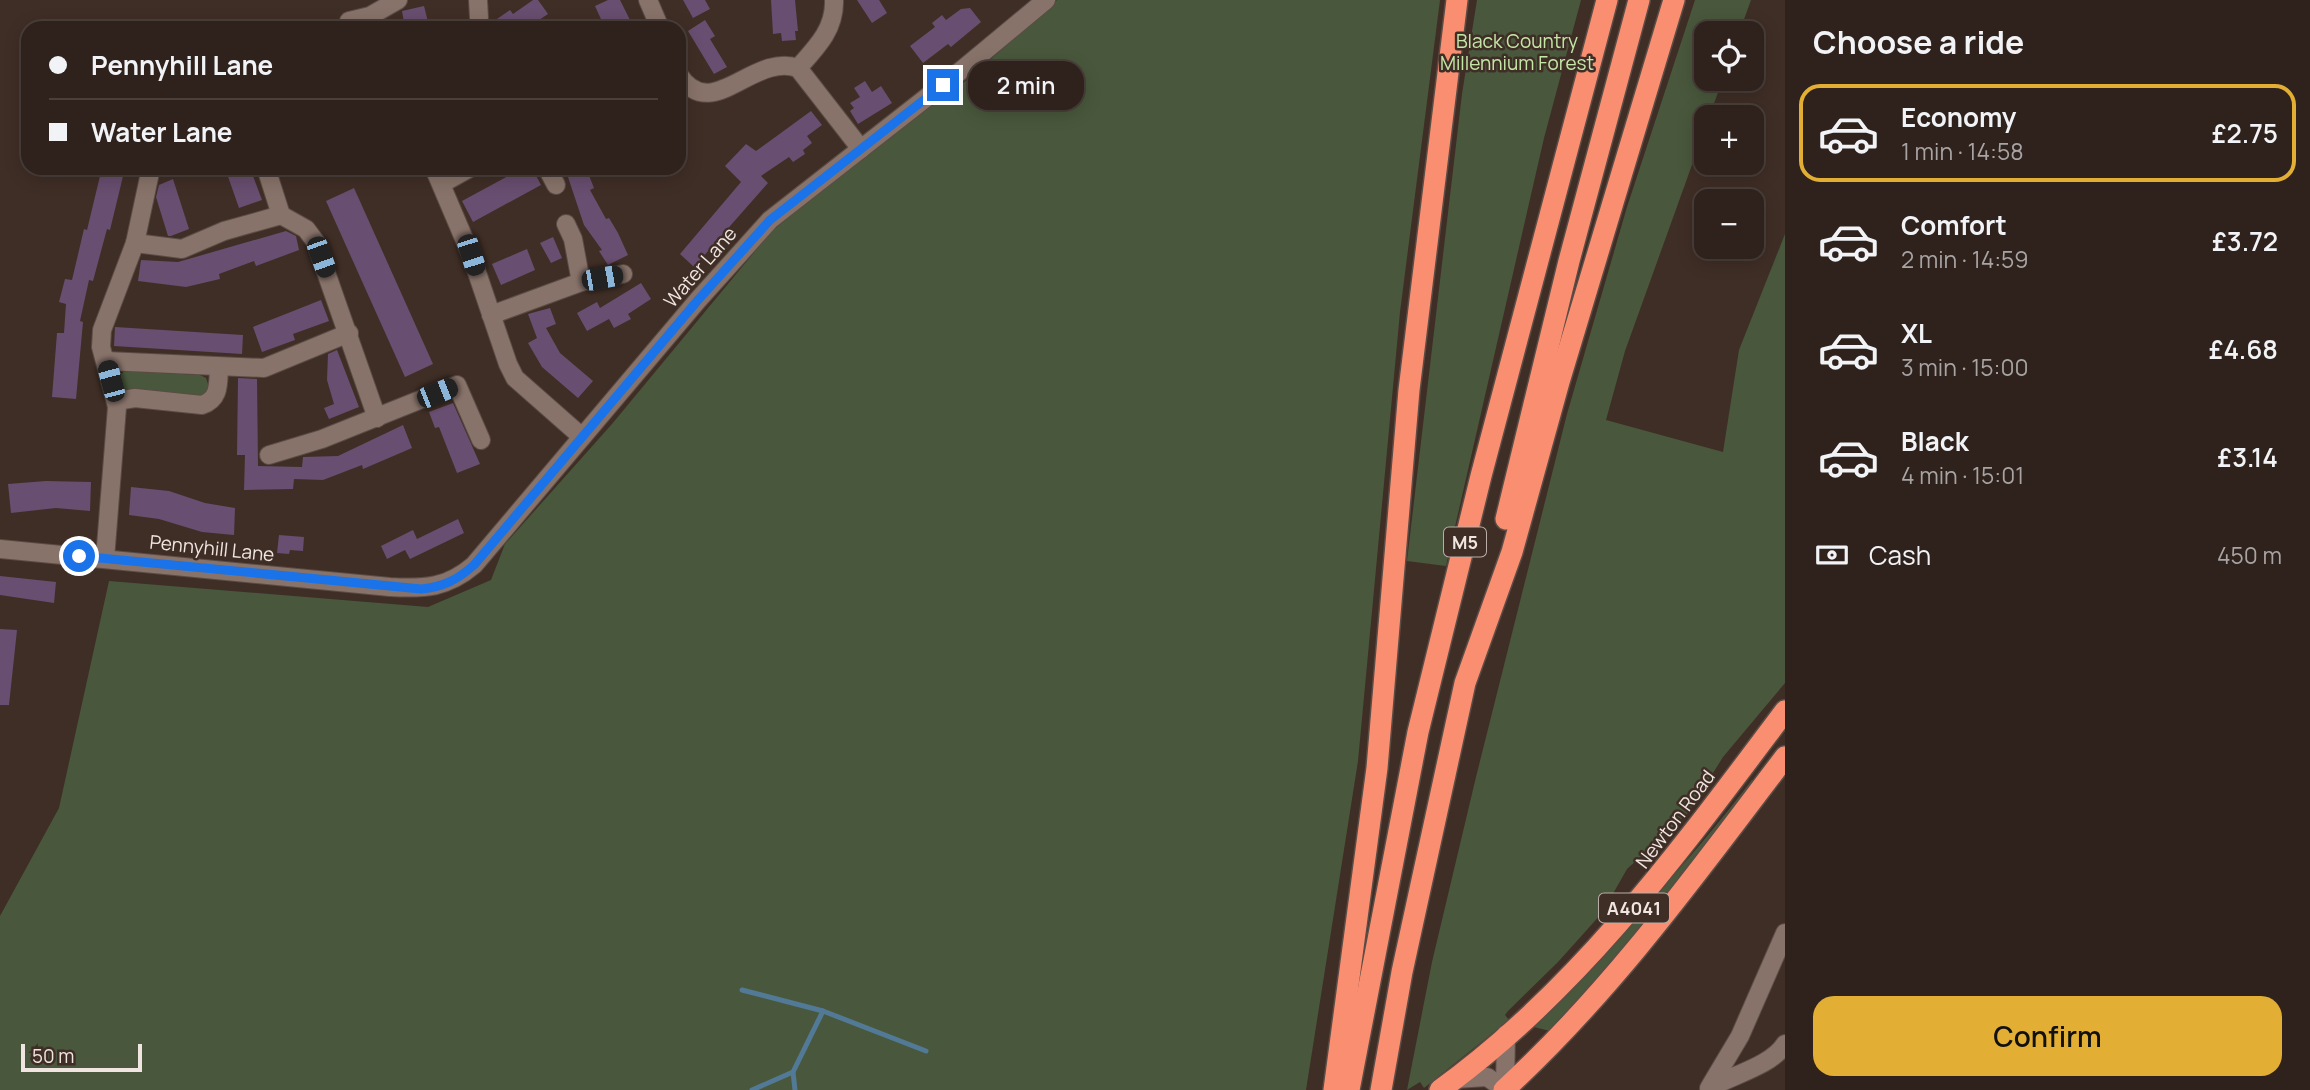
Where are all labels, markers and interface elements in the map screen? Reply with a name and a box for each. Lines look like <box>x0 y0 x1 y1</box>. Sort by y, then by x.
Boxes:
text: Choose a ride <box>1813 20 2024 64</box>
map controls <box>1694 21 1764 259</box>
button: locate <box>1694 21 1764 91</box>
park label: Black Country Millennium Forest <box>1440 28 1594 76</box>
text: Pennyhill Lane <box>91 47 273 83</box>
callout: 2 min <box>968 60 1083 110</box>
route end <box>927 69 959 101</box>
text: 2 min <box>997 69 1055 101</box>
text: Economy <box>1901 99 2016 135</box>
icon: car <box>1817 102 1880 165</box>
button: + <box>1694 105 1764 175</box>
text: Water Lane <box>91 114 232 150</box>
text: £2.75 <box>2212 115 2278 151</box>
text: 1 min · 14:58 <box>1901 135 2024 167</box>
button: − <box>1694 189 1764 259</box>
text: Comfort <box>1901 207 2007 243</box>
icon: car <box>1817 210 1880 273</box>
street label: Water Lane <box>658 221 742 313</box>
text: £3.72 <box>2212 223 2278 259</box>
car <box>455 232 488 278</box>
car <box>304 234 339 280</box>
text: 2 min · 14:59 <box>1901 243 2029 275</box>
car <box>580 264 625 292</box>
text: XL <box>1901 315 1932 351</box>
icon: car <box>1817 318 1880 381</box>
text: £4.68 <box>2209 331 2278 367</box>
text: 3 min · 15:00 <box>1901 351 2028 383</box>
car <box>96 358 127 404</box>
car <box>414 375 461 411</box>
text: Black <box>1901 423 1969 459</box>
icon: car <box>1817 426 1880 489</box>
text: £3.14 <box>2217 439 2278 475</box>
text: 4 min · 15:01 <box>1901 459 2024 491</box>
road number: M5 <box>1444 528 1486 556</box>
street label: Pennyhill Lane <box>148 529 276 567</box>
icon: cash <box>1813 536 1851 574</box>
text: Cash <box>1869 537 1931 573</box>
text: 450 m <box>2217 539 2282 571</box>
route start <box>63 540 95 572</box>
street label: Newton Road <box>1629 764 1721 874</box>
road number: A4041 <box>1599 894 1669 923</box>
button: Confirm <box>1813 996 2282 1076</box>
scale bar <box>21 1041 142 1073</box>
text: 50 m <box>32 1043 74 1069</box>

